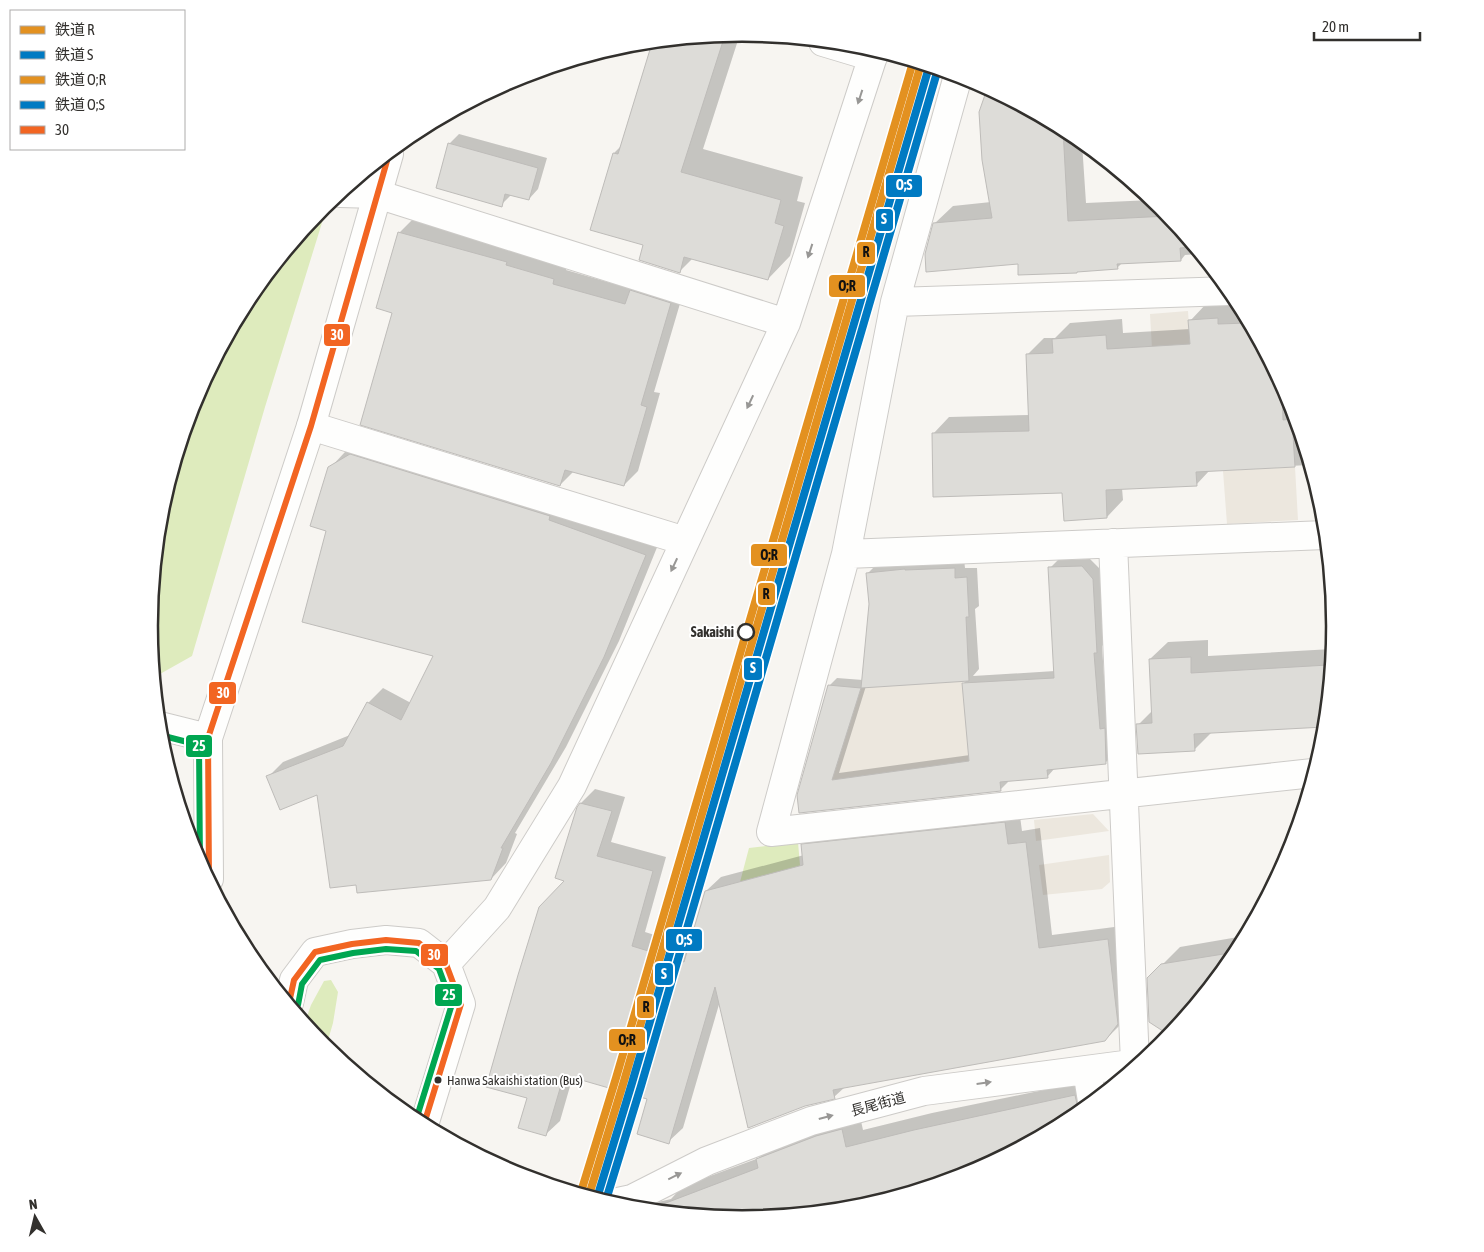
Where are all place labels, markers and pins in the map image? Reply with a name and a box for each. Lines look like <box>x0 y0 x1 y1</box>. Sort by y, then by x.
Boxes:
marker: Sakaishi <box>737 623 755 641</box>
place label: Sakaishi <box>691 624 734 640</box>
place label: Hanwa Sakaishi station (Bus) <box>447 1073 583 1088</box>
marker: Hanwa Sakaishi station (Bus) <box>433 1075 443 1085</box>

